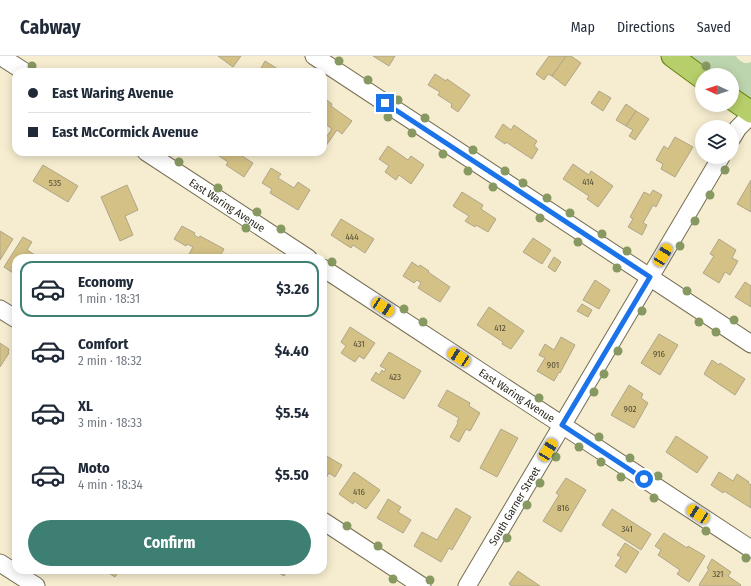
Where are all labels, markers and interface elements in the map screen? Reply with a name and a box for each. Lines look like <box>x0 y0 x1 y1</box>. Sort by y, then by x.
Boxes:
text: Cabway <box>20 16 80 39</box>
text: Map <box>571 19 595 36</box>
text: Directions <box>617 19 675 36</box>
text: Saved <box>697 19 731 36</box>
north arrow <box>695 68 739 112</box>
map controls <box>695 68 739 164</box>
text: East Waring Avenue <box>52 84 174 102</box>
route end <box>376 94 394 112</box>
button: layers <box>695 120 739 164</box>
text: East McCormick Avenue <box>52 123 198 141</box>
street label: East Waring Avenue <box>187 176 268 235</box>
house number: 414 <box>582 177 595 187</box>
house number: 535 <box>49 178 61 188</box>
house number: 444 <box>345 232 359 242</box>
car <box>652 242 674 268</box>
icon: car <box>30 271 66 307</box>
text: Economy <box>78 273 133 291</box>
text: $3.26 <box>276 280 309 298</box>
text: 1 min · 18:31 <box>78 291 140 306</box>
car <box>370 295 396 319</box>
house number: 412 <box>494 323 506 333</box>
icon: car <box>30 333 66 369</box>
text: Comfort <box>78 335 129 353</box>
house number: 431 <box>353 339 365 349</box>
text: $4.40 <box>275 342 309 360</box>
car <box>446 345 472 369</box>
house number: 916 <box>653 349 666 359</box>
text: 2 min · 18:32 <box>78 353 142 368</box>
house number: 901 <box>547 360 559 370</box>
street label: East Waring Avenue <box>477 366 557 425</box>
house number: 423 <box>389 372 401 382</box>
icon: car <box>30 395 66 431</box>
text: XL <box>78 397 93 415</box>
text: $5.54 <box>276 404 309 422</box>
house number: 902 <box>624 404 636 414</box>
text: 3 min · 18:33 <box>78 415 142 430</box>
car <box>537 437 559 463</box>
icon: car <box>30 457 66 493</box>
text: Moto <box>78 459 110 477</box>
street label: South Garner Street <box>486 464 543 548</box>
text: $5.50 <box>275 466 309 484</box>
route start <box>635 470 653 488</box>
text: 4 min · 18:34 <box>78 477 143 492</box>
house number: 416 <box>353 487 365 497</box>
car <box>685 502 711 526</box>
house number: 816 <box>557 503 570 513</box>
button: Confirm <box>28 520 311 566</box>
house number: 341 <box>621 524 633 534</box>
house number: 321 <box>712 569 724 579</box>

